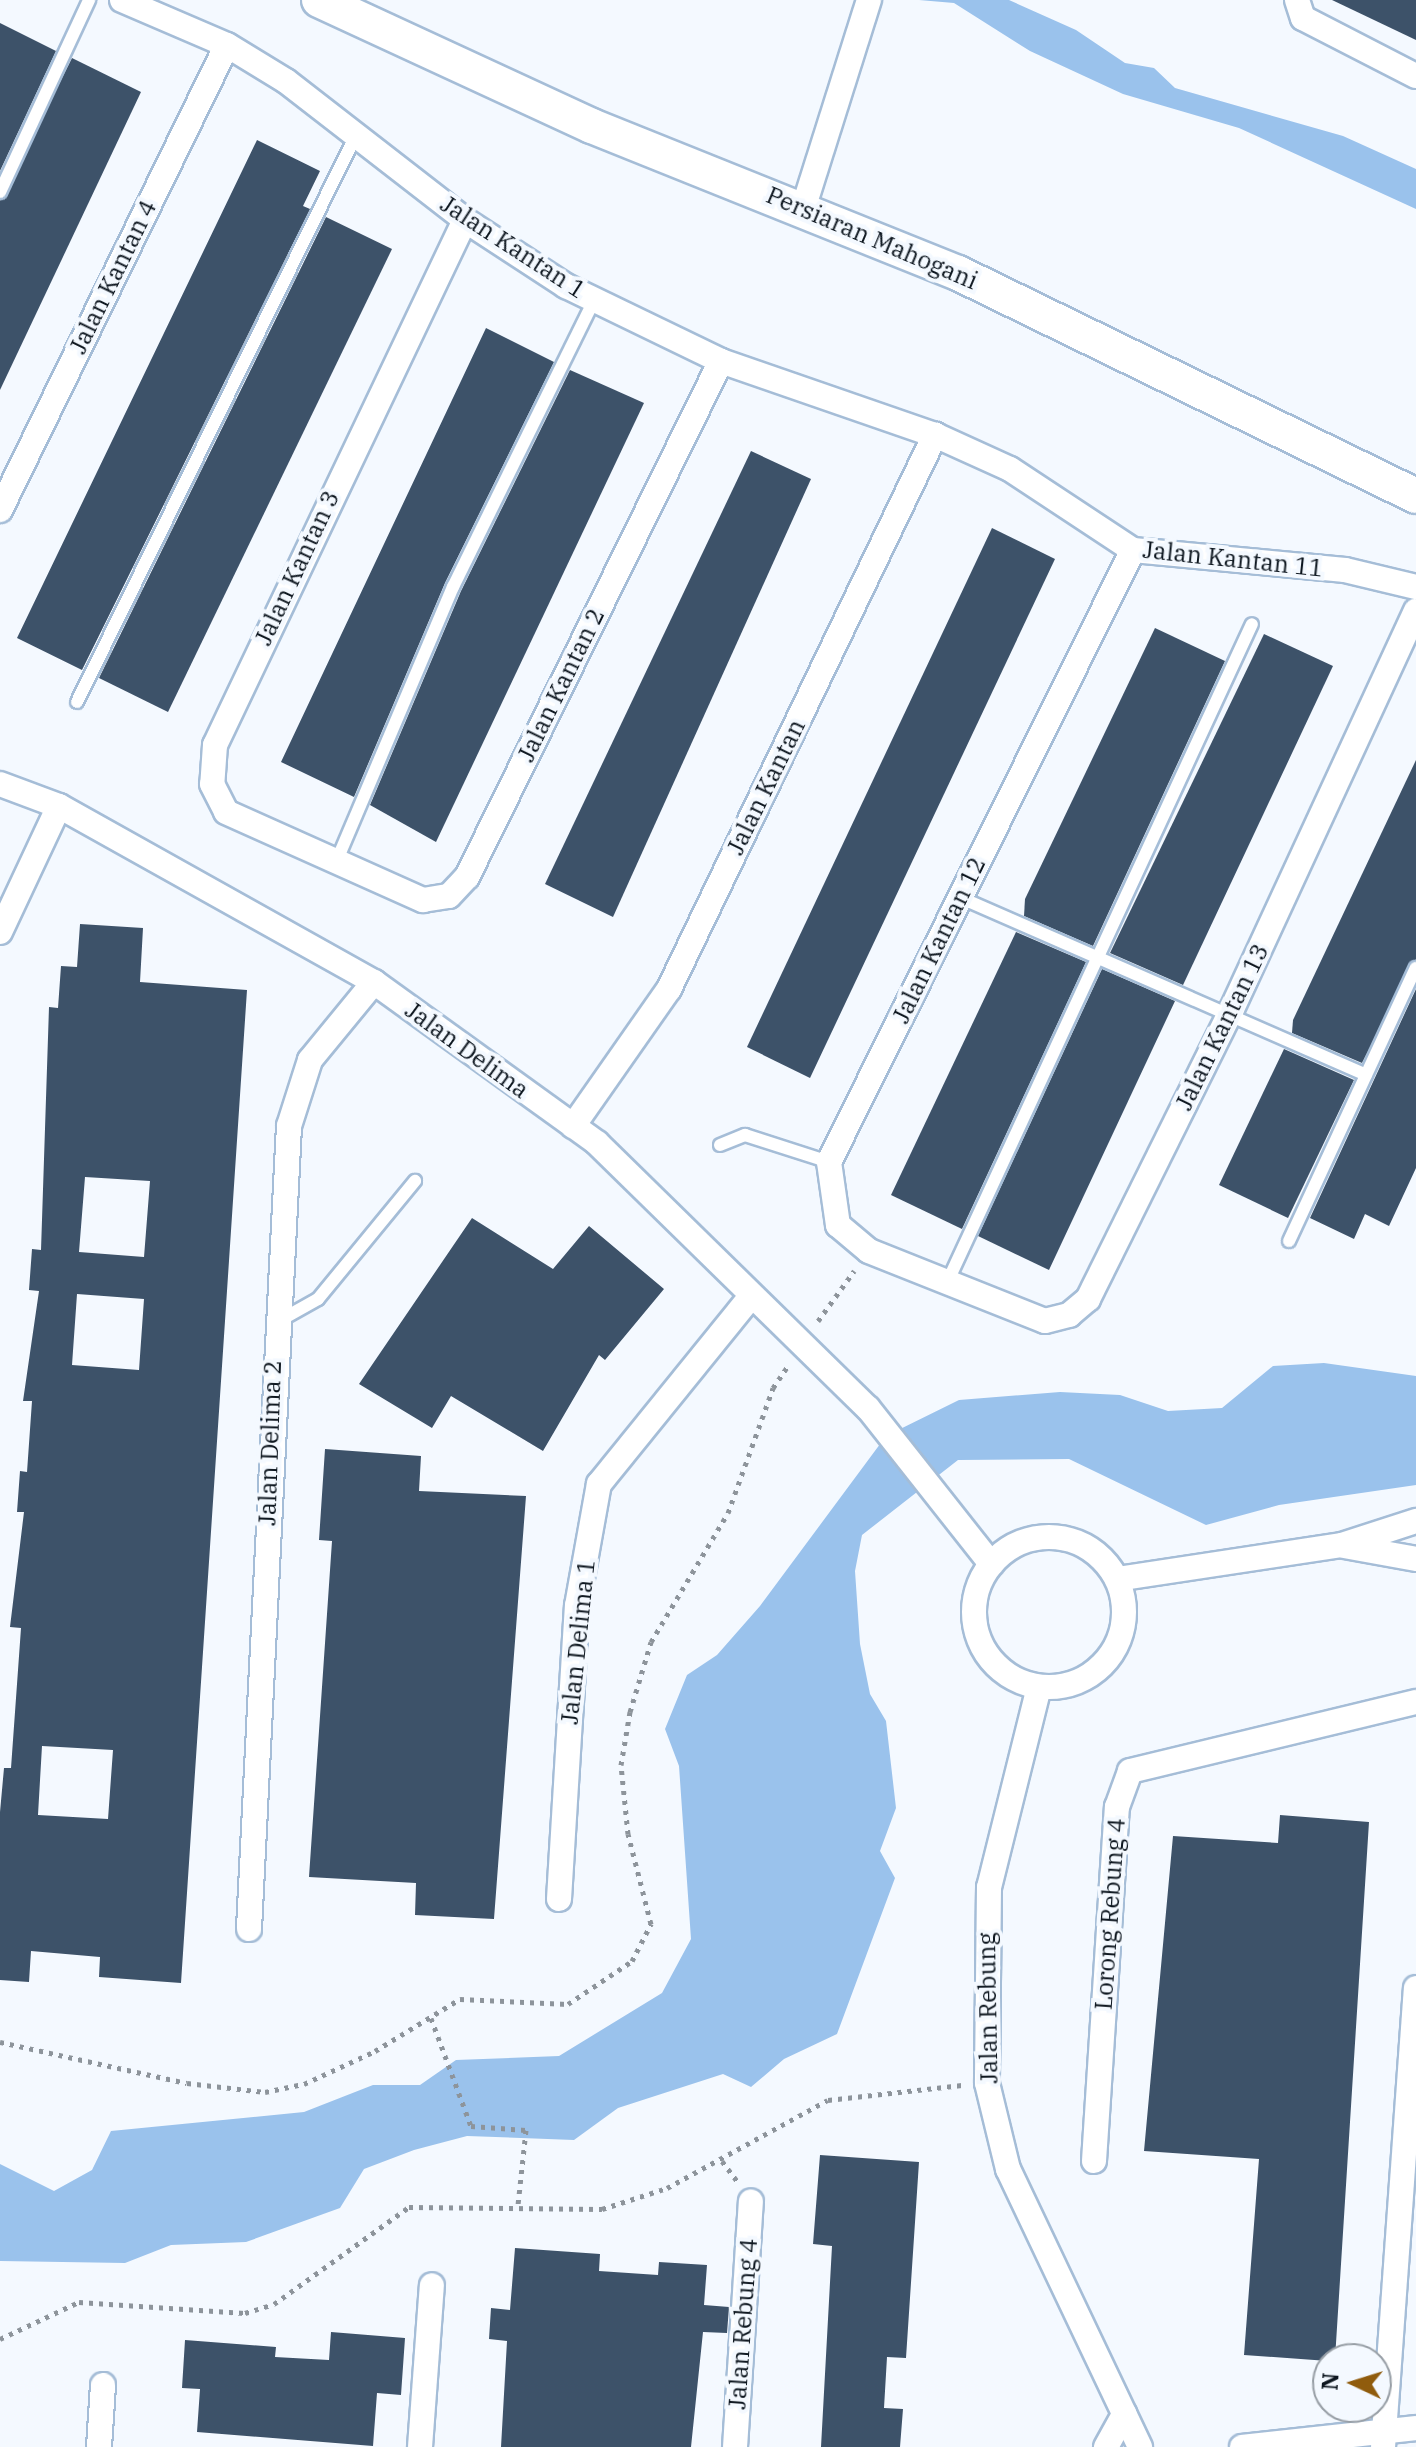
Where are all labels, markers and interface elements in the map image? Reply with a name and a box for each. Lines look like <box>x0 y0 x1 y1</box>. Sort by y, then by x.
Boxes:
street label: Persiaran Mahogani <box>762 180 982 296</box>
street label: Jalan Kantan 1 <box>435 189 591 305</box>
street label: Jalan Kantan 4 <box>63 196 163 358</box>
street label: Jalan Kantan 3 <box>249 486 345 650</box>
street label: Jalan Kantan 11 <box>1141 535 1325 583</box>
street label: Jalan Kantan 2 <box>511 604 611 766</box>
street label: Jalan Kantan <box>721 715 811 859</box>
street label: Jalan Kantan 12 <box>886 852 992 1028</box>
street label: Jalan Kantan 13 <box>1169 939 1275 1115</box>
street label: Jalan Delima <box>400 996 534 1104</box>
street label: Jalan Delima 2 <box>253 1360 287 1526</box>
street label: Jalan Delima 1 <box>555 1558 601 1726</box>
street label: Lorong Rebung 4 <box>1089 1817 1131 2011</box>
street label: Jalan Rebung <box>972 1932 1004 2084</box>
street label: Jalan Rebung 4 <box>723 2238 763 2410</box>
north arrow <box>1312 2343 1392 2423</box>
text: N <box>1314 2372 1345 2391</box>

